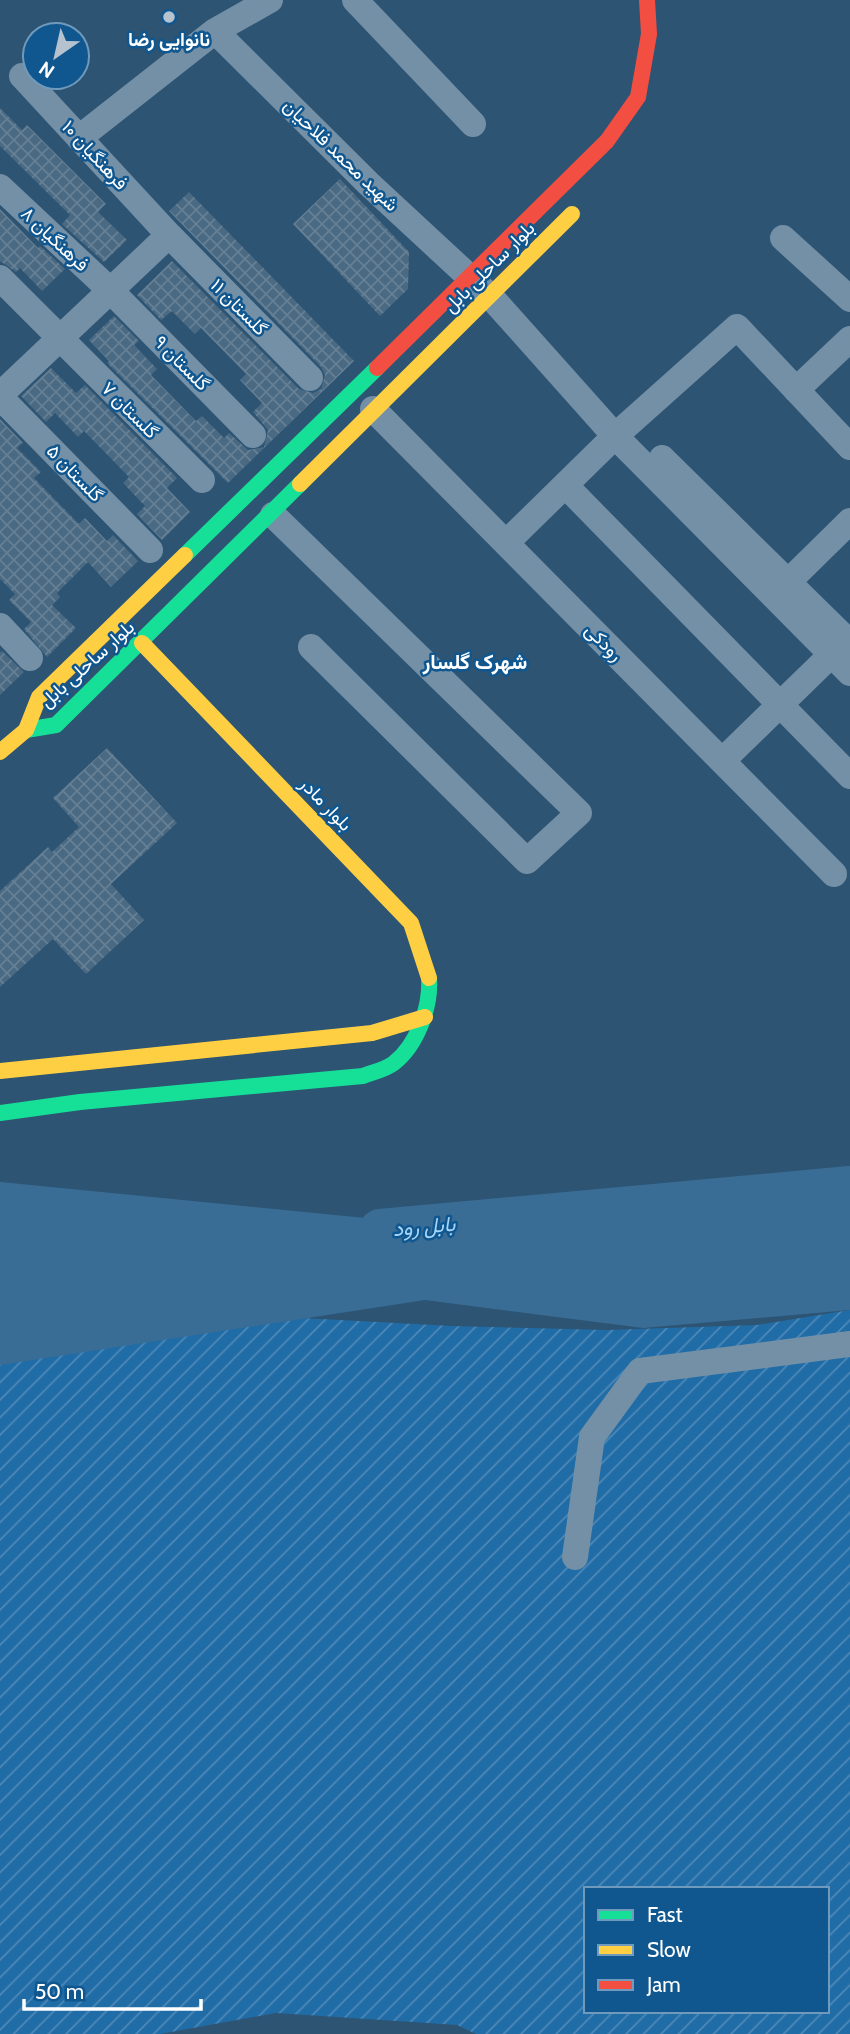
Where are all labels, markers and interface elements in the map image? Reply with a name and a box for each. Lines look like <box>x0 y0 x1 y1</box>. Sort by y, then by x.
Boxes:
marker: نانوایی رضا <box>161 9 177 25</box>
north arrow <box>21 21 91 91</box>
place label: نانوایی رضا <box>128 28 210 52</box>
text: N <box>35 56 59 83</box>
street label: شهید محمد فلاحیان <box>278 94 404 216</box>
street label: فرهنگیان ۱۰ <box>57 116 133 194</box>
street label: فرهنگیان ۸ <box>16 202 94 276</box>
street label: بلوار ساحلی بابل <box>439 217 539 317</box>
street label: گلستان ۱۱ <box>206 274 272 340</box>
street label: گلستان ۹ <box>149 330 215 396</box>
street label: گلستان ۷ <box>97 377 163 443</box>
street label: گلستان ۵ <box>42 439 108 507</box>
street label: بلوار ساحلی بابل <box>35 615 139 713</box>
street label: رودکی <box>580 618 628 666</box>
district label: شهرک گلسار <box>422 649 527 675</box>
street label: بلوار مادر <box>294 772 357 836</box>
water label: بابل رود <box>392 1211 457 1242</box>
legend <box>584 1887 829 2013</box>
text: Fast <box>647 1902 683 1927</box>
text: Slow <box>647 1937 691 1962</box>
scale bar <box>24 1968 201 2012</box>
text: Jam <box>646 1972 681 1997</box>
text: 50 m <box>35 1979 84 2004</box>

